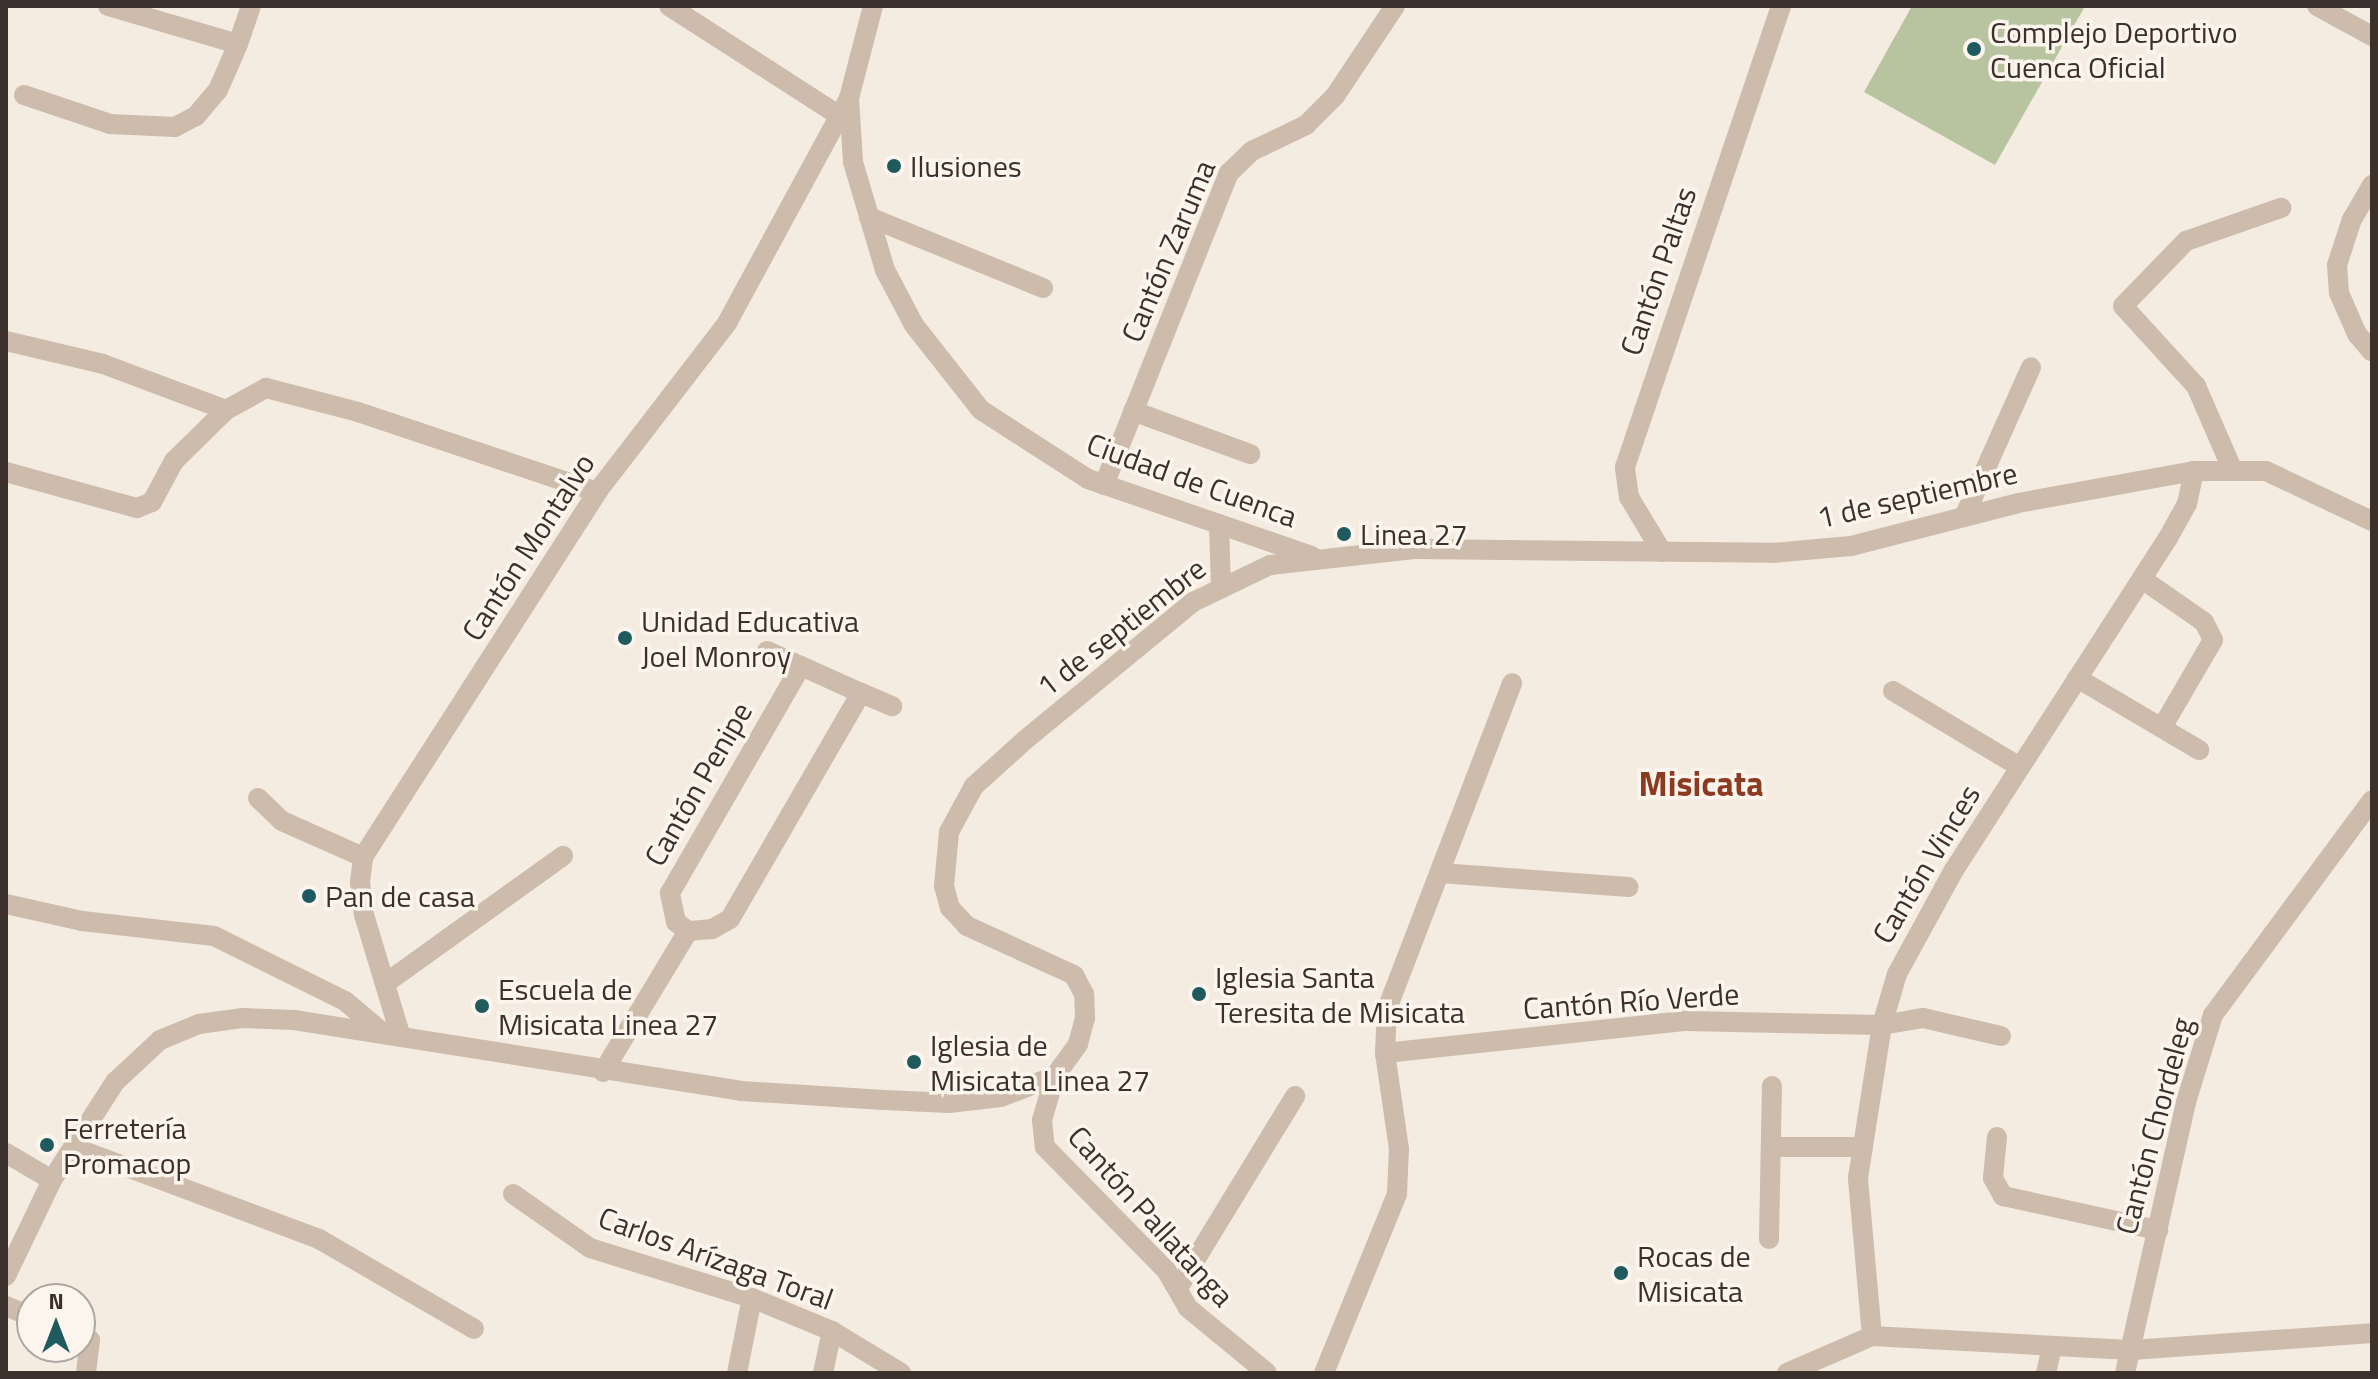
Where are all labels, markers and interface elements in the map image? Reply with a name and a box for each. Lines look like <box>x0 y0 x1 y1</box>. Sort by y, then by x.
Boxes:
place label: Complejo Deportivo Cuenca Oficial <box>1990 14 2237 84</box>
marker: Complejo Deportivo Cuenca Oficial <box>1965 40 1983 58</box>
place label: Ilusiones <box>910 148 1022 184</box>
street label: Cantón Zaruma <box>1114 155 1222 347</box>
marker: Ilusiones <box>885 157 903 175</box>
street label: Cantón Paltas <box>1612 182 1704 360</box>
street label: Ciudad de Cuenca <box>1082 425 1302 535</box>
street label: Cantón Montalvo <box>454 447 602 647</box>
street label: 1 de septiembre <box>1813 454 2021 536</box>
place label: Linea 27 <box>1360 516 1467 552</box>
marker: Linea 27 <box>1335 525 1353 543</box>
street label: 1 de septiembre <box>1029 550 1213 704</box>
place label: Unidad Educativa Joel Monroy <box>641 603 859 674</box>
marker: Unidad Educativa Joel Monroy <box>616 629 634 647</box>
street label: Cantón Penipe <box>637 696 759 872</box>
district label: Misicata <box>1638 764 1764 804</box>
street label: Cantón Vinces <box>1865 778 1987 950</box>
place label: Pan de casa <box>325 878 475 914</box>
marker: Pan de casa <box>300 887 318 905</box>
place label: Iglesia Santa Teresita de Misicata <box>1215 959 1465 1030</box>
place label: Escuela de Misicata Linea 27 <box>498 971 718 1042</box>
street label: Cantón Río Verde <box>1522 975 1740 1027</box>
marker: Iglesia Santa Teresita de Misicata <box>1190 985 1208 1003</box>
marker: Escuela de Misicata Linea 27 <box>473 997 491 1015</box>
street label: Cantón Chordeleg <box>2108 1014 2200 1238</box>
place label: Iglesia de Misicata Linea 27 <box>930 1027 1150 1098</box>
marker: Iglesia de Misicata Linea 27 <box>905 1053 923 1071</box>
place label: Ferretería Promacop <box>63 1110 191 1180</box>
street label: Cantón Pallatanga <box>1061 1118 1241 1314</box>
marker: Ferretería Promacop <box>38 1136 56 1154</box>
street label: Carlos Arízaga Toral <box>594 1199 838 1317</box>
place label: Rocas de Misicata <box>1637 1238 1751 1308</box>
marker: Rocas de Misicata <box>1612 1264 1630 1282</box>
north arrow <box>16 1283 96 1363</box>
text: N <box>48 1284 64 1318</box>

